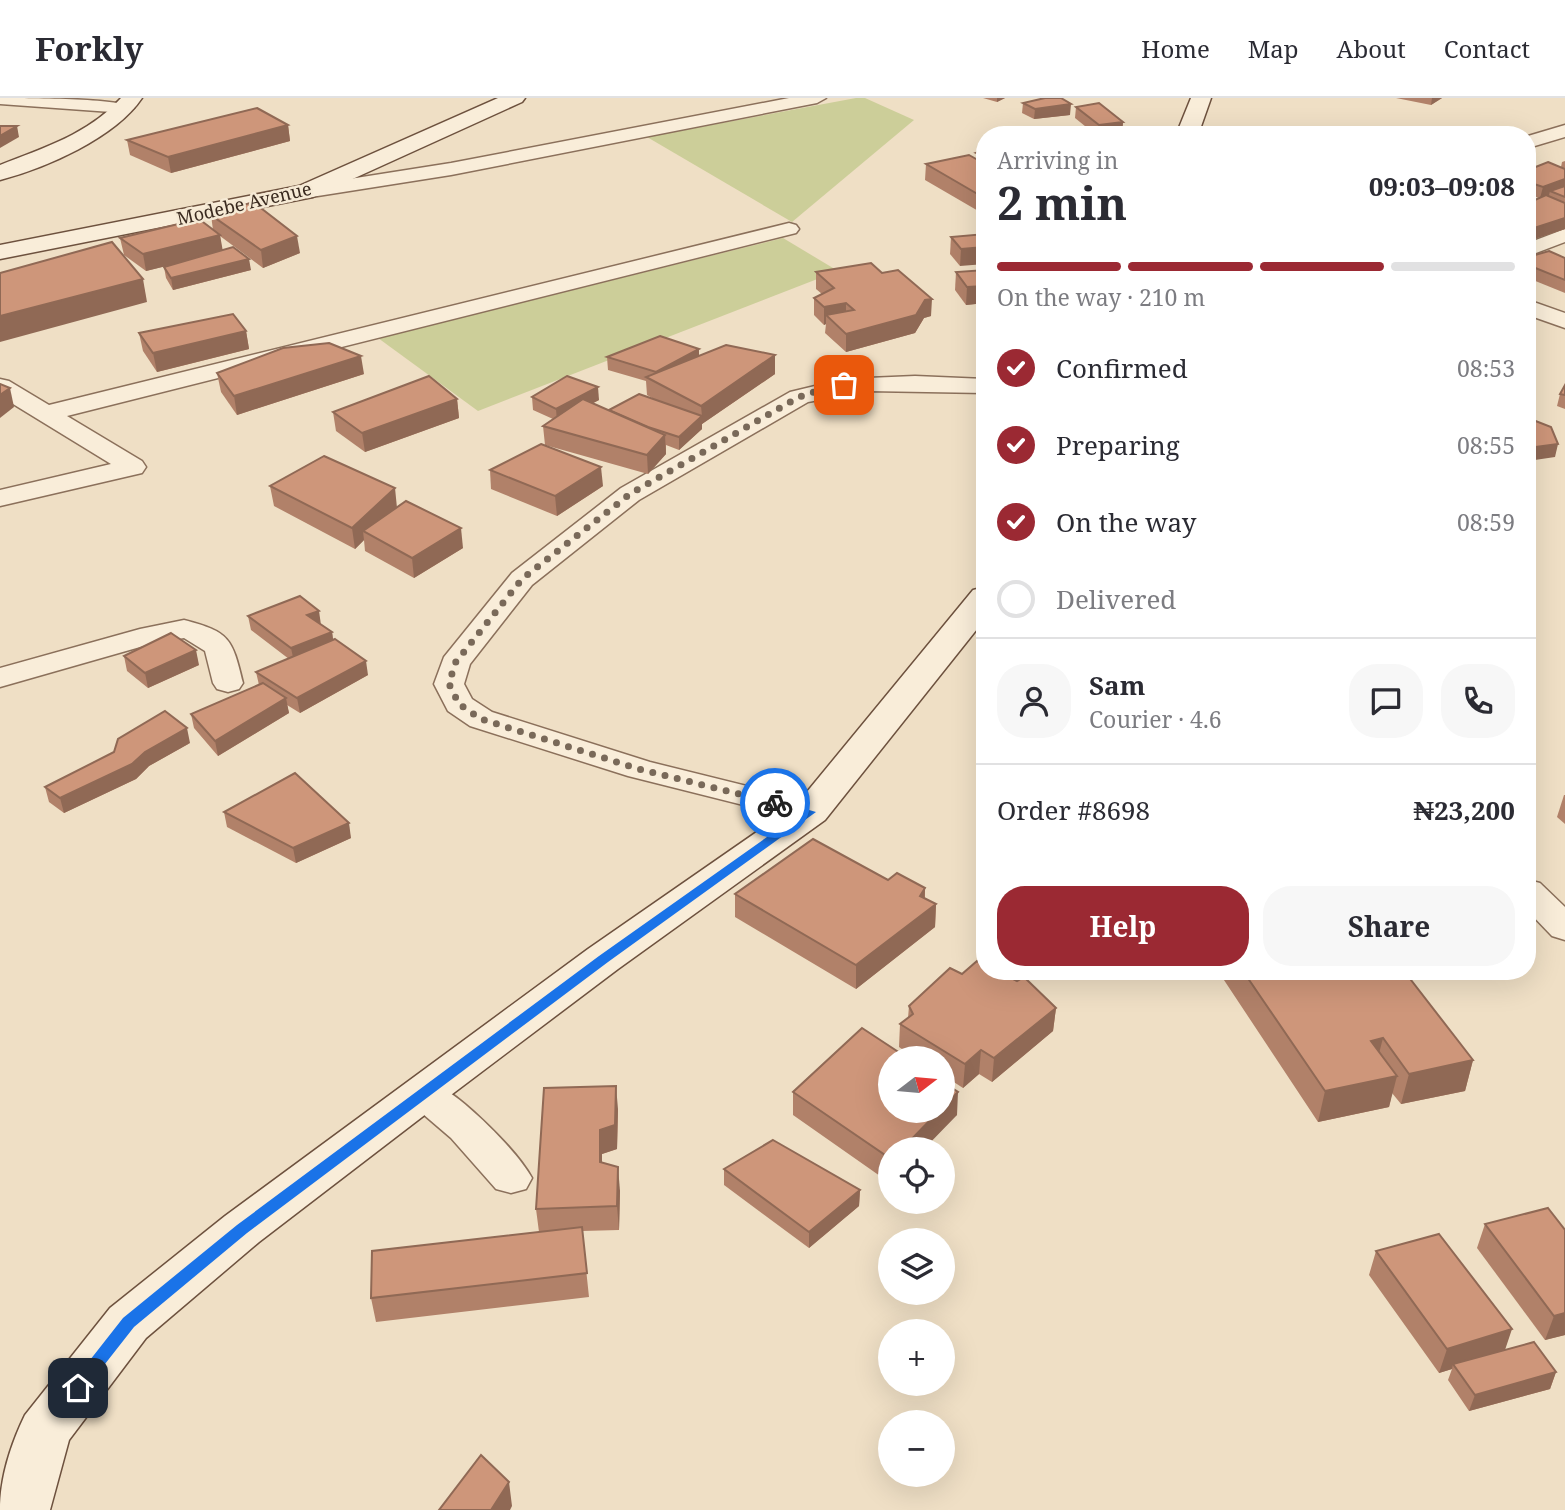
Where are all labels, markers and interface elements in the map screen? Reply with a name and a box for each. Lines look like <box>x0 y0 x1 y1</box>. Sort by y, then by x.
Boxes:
text: Forkly <box>35 26 143 71</box>
text: Home <box>1141 32 1210 65</box>
text: Map <box>1248 32 1299 65</box>
text: About <box>1337 32 1406 65</box>
text: Contact <box>1444 32 1530 65</box>
text: Arriving in <box>997 144 1118 176</box>
text: 09:03–09:08 <box>1369 168 1515 204</box>
text: 2 min <box>997 171 1127 233</box>
street label: Modebe Avenue <box>174 176 314 230</box>
text: On the way · 210 m <box>997 281 1205 313</box>
icon: check <box>997 349 1035 387</box>
text: Confirmed <box>1056 350 1188 386</box>
text: 08:53 <box>1457 352 1515 384</box>
pin <box>814 355 874 415</box>
icon: bag <box>825 366 863 404</box>
icon: check <box>997 426 1035 464</box>
text: Preparing <box>1056 427 1180 463</box>
text: 08:55 <box>1457 429 1515 461</box>
icon: check <box>997 503 1035 541</box>
text: On the way <box>1056 504 1196 540</box>
text: 08:59 <box>1457 506 1515 538</box>
text: Delivered <box>1056 581 1176 617</box>
button: person <box>997 664 1071 738</box>
button: chat <box>1349 664 1423 738</box>
button: phone <box>1441 664 1515 738</box>
text: Sam <box>1089 667 1145 703</box>
text: Courier · 4.6 <box>1089 703 1222 735</box>
courier <box>740 768 810 838</box>
icon: bike <box>756 784 794 822</box>
text: Order #8698 <box>997 792 1150 828</box>
text: ₦23,200 <box>1413 792 1515 828</box>
button: Help <box>997 886 1249 966</box>
button: Share <box>1263 886 1515 966</box>
north arrow <box>878 1046 956 1124</box>
map controls <box>878 1046 955 1487</box>
button: locate <box>878 1137 955 1214</box>
button: layers <box>878 1228 955 1305</box>
button: + <box>878 1319 955 1396</box>
pin <box>48 1358 108 1418</box>
icon: home <box>59 1369 97 1407</box>
button: − <box>878 1410 955 1487</box>

